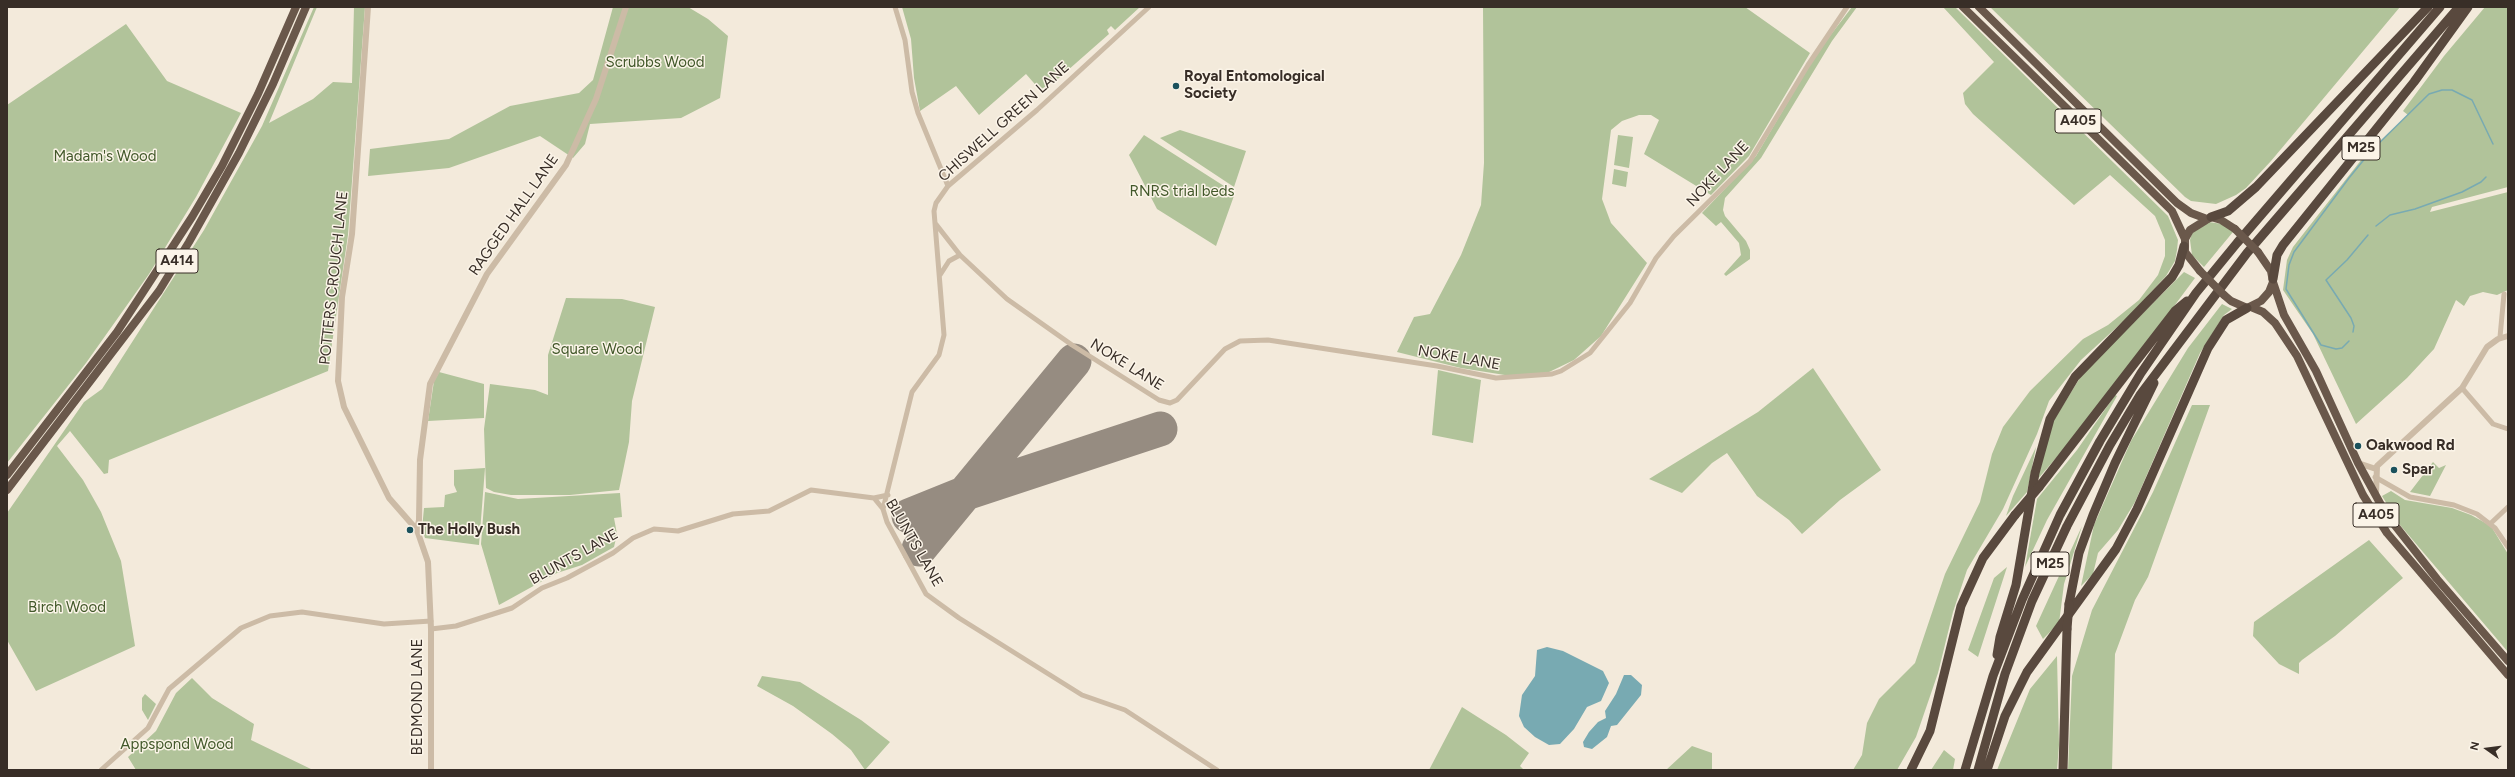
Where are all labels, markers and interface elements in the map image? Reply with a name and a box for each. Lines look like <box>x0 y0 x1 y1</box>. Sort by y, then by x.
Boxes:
park label: Scrubbs Wood <box>605 54 705 72</box>
street label: CHISWELL GREEN LANE <box>935 58 1073 186</box>
place label: Royal Entomological Society <box>1184 68 1325 103</box>
marker: Royal Entomological Society <box>1171 81 1181 91</box>
road number: A405 <box>2055 109 2101 133</box>
road number: M25 <box>2342 136 2380 160</box>
street label: NOKE LANE <box>1683 137 1753 211</box>
park label: Madam's Wood <box>53 148 157 166</box>
street label: RAGGED HALL LANE <box>465 151 563 279</box>
park label: RNRS trial beds <box>1130 183 1234 201</box>
street label: POTTERS CROUCH LANE <box>316 190 352 366</box>
road number: A414 <box>156 249 198 273</box>
street label: NOKE LANE <box>1087 335 1167 395</box>
park label: Square Wood <box>552 341 642 359</box>
street label: NOKE LANE <box>1416 342 1502 374</box>
place label: Oakwood Rd <box>2366 437 2455 455</box>
marker: Oakwood Rd <box>2353 441 2363 451</box>
place label: Spar <box>2402 461 2434 479</box>
marker: Spar <box>2389 465 2399 475</box>
street label: BLUNTS LANE <box>882 496 946 590</box>
road number: A405 <box>2353 503 2399 527</box>
place label: The Holly Bush <box>418 521 520 539</box>
marker: The Holly Bush <box>405 525 415 535</box>
street label: BLUNTS LANE <box>526 525 622 589</box>
road number: M25 <box>2031 552 2069 576</box>
park label: Birch Wood <box>28 599 106 617</box>
street label: BEDMOND LANE <box>409 639 427 755</box>
north arrow <box>2467 729 2507 769</box>
park label: Appspond Wood <box>120 736 234 754</box>
text: N <box>2468 740 2482 752</box>

